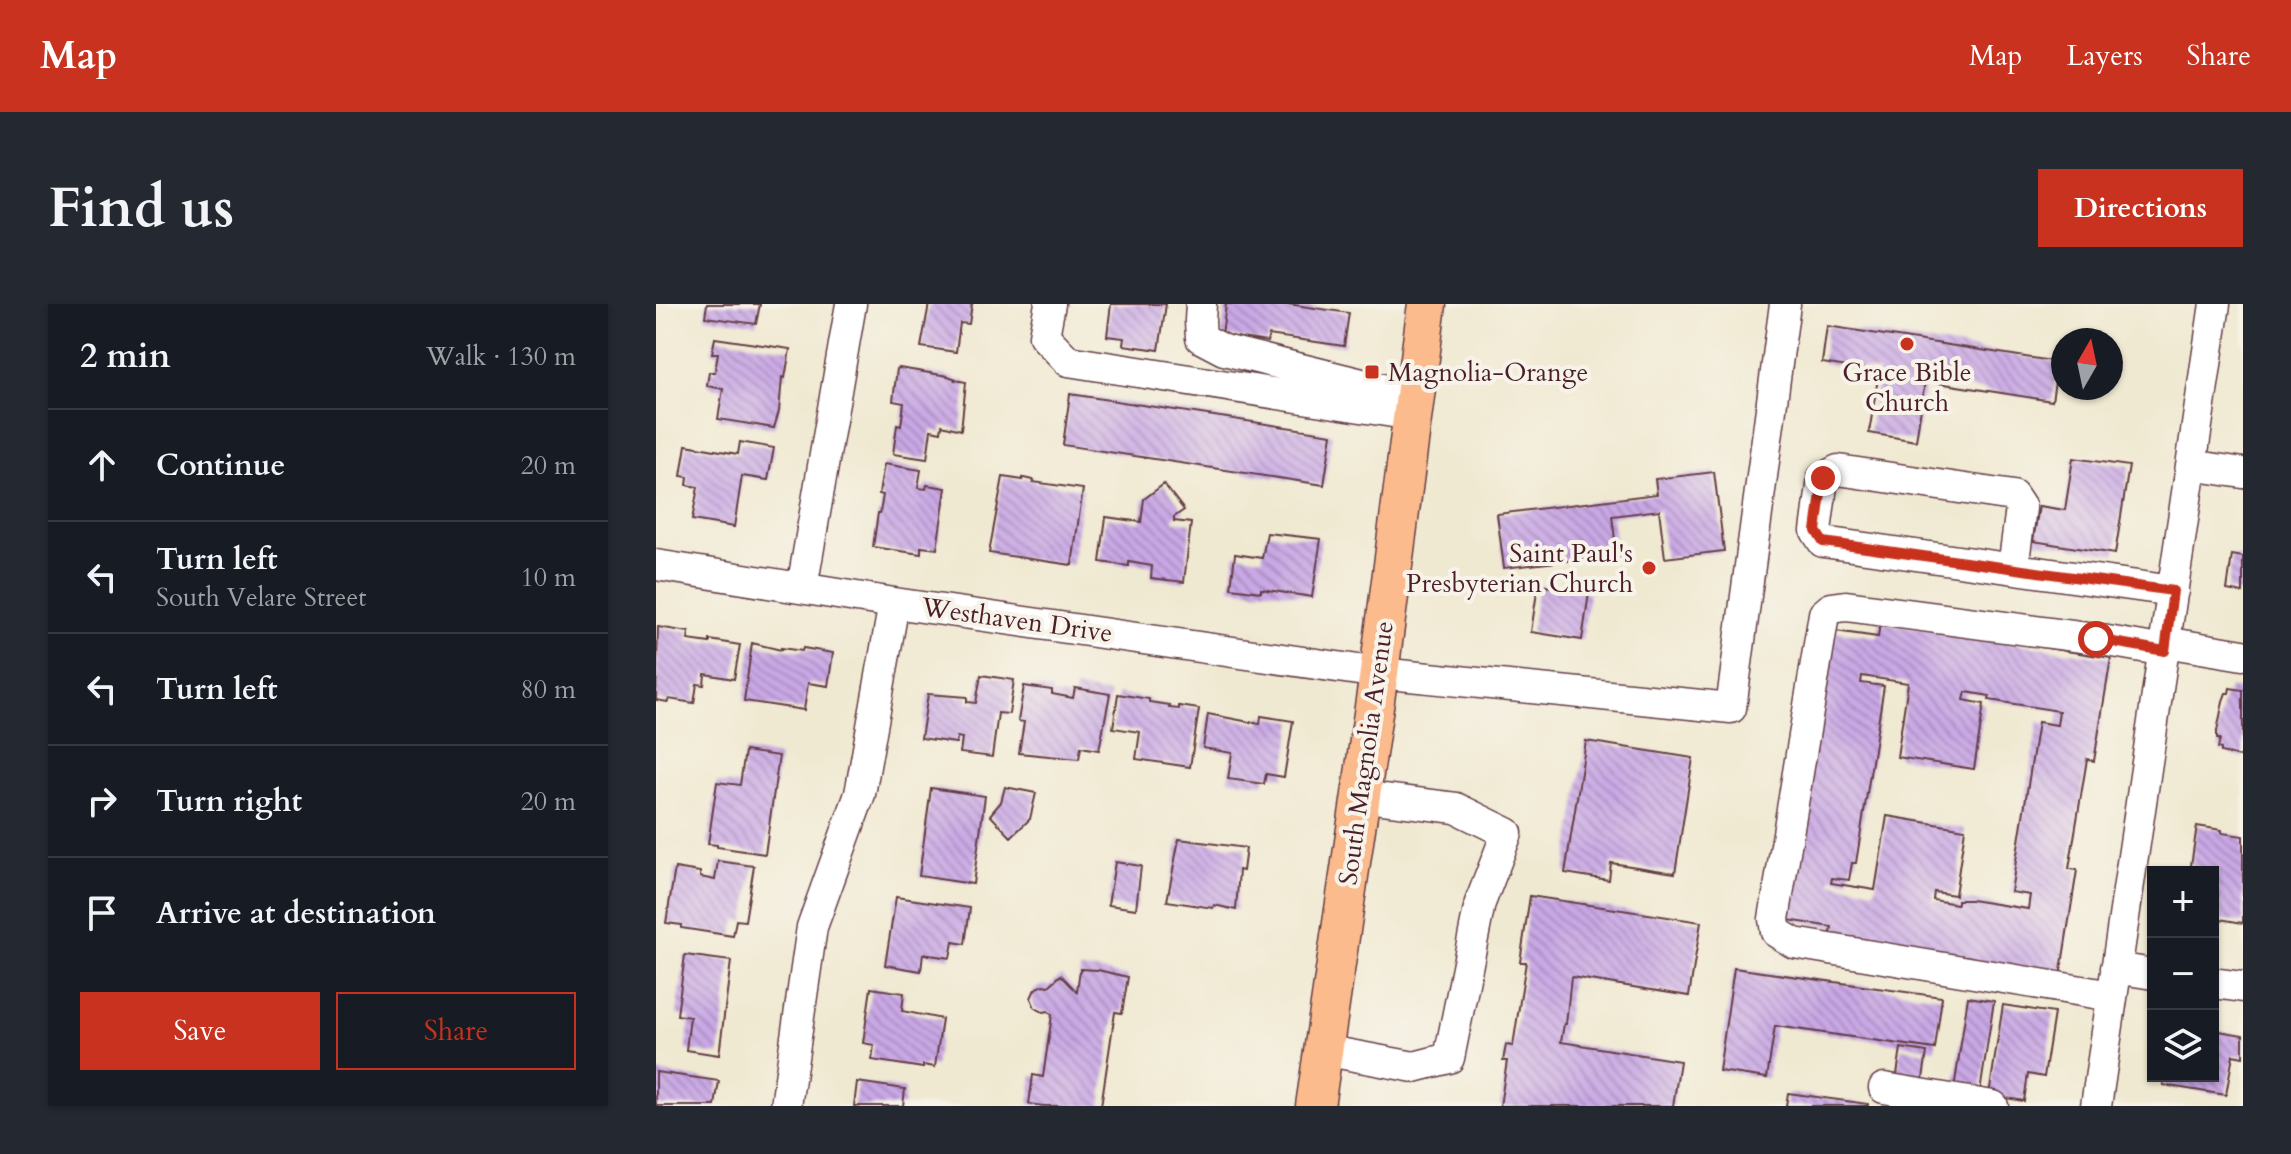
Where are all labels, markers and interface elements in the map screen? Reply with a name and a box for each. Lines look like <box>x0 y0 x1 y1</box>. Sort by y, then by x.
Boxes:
text: Map <box>40 30 117 82</box>
text: Map <box>1969 37 2022 75</box>
text: Layers <box>2066 37 2143 75</box>
text: Share <box>2187 37 2251 75</box>
button: Directions <box>2038 169 2243 247</box>
text: Find us <box>48 171 234 246</box>
north arrow <box>2051 328 2123 400</box>
text: 2 min <box>80 333 171 379</box>
marker: Grace Bible Church <box>1898 335 1916 353</box>
text: Walk · 130 m <box>426 339 576 374</box>
place label: Magnolia-Orange <box>1388 355 1588 390</box>
place label: Grace Bible Church <box>1842 355 1972 420</box>
marker: Magnolia-Orange <box>1363 363 1381 381</box>
icon: ahead <box>80 443 124 487</box>
text: Continue <box>156 445 285 486</box>
text: 20 m <box>520 448 576 483</box>
route end <box>1805 460 1841 496</box>
place label: Saint Paul's Presbyterian Church <box>1406 536 1633 601</box>
text: Turn left <box>156 539 278 580</box>
icon: left <box>80 555 124 599</box>
marker: Saint Paul's Presbyterian Church <box>1640 559 1658 577</box>
text: 10 m <box>520 560 576 595</box>
text: South Velare Street <box>156 580 366 615</box>
street label: Westhaven Drive <box>918 589 1115 651</box>
street label: South Magnolia Avenue <box>1330 619 1402 887</box>
route start <box>2078 621 2114 657</box>
icon: left <box>80 667 124 711</box>
text: Turn left <box>156 669 278 710</box>
text: 80 m <box>520 672 576 707</box>
icon: right <box>80 779 124 823</box>
text: Turn right <box>156 781 302 822</box>
text: 20 m <box>520 784 576 819</box>
map controls <box>2147 866 2219 1082</box>
button: + <box>2147 866 2219 938</box>
icon: arrive <box>80 891 124 935</box>
text: Arrive at destination <box>156 893 436 934</box>
button: − <box>2147 938 2219 1010</box>
button: Save <box>80 992 320 1070</box>
button: Share <box>336 992 576 1070</box>
button: layers <box>2147 1010 2219 1082</box>

